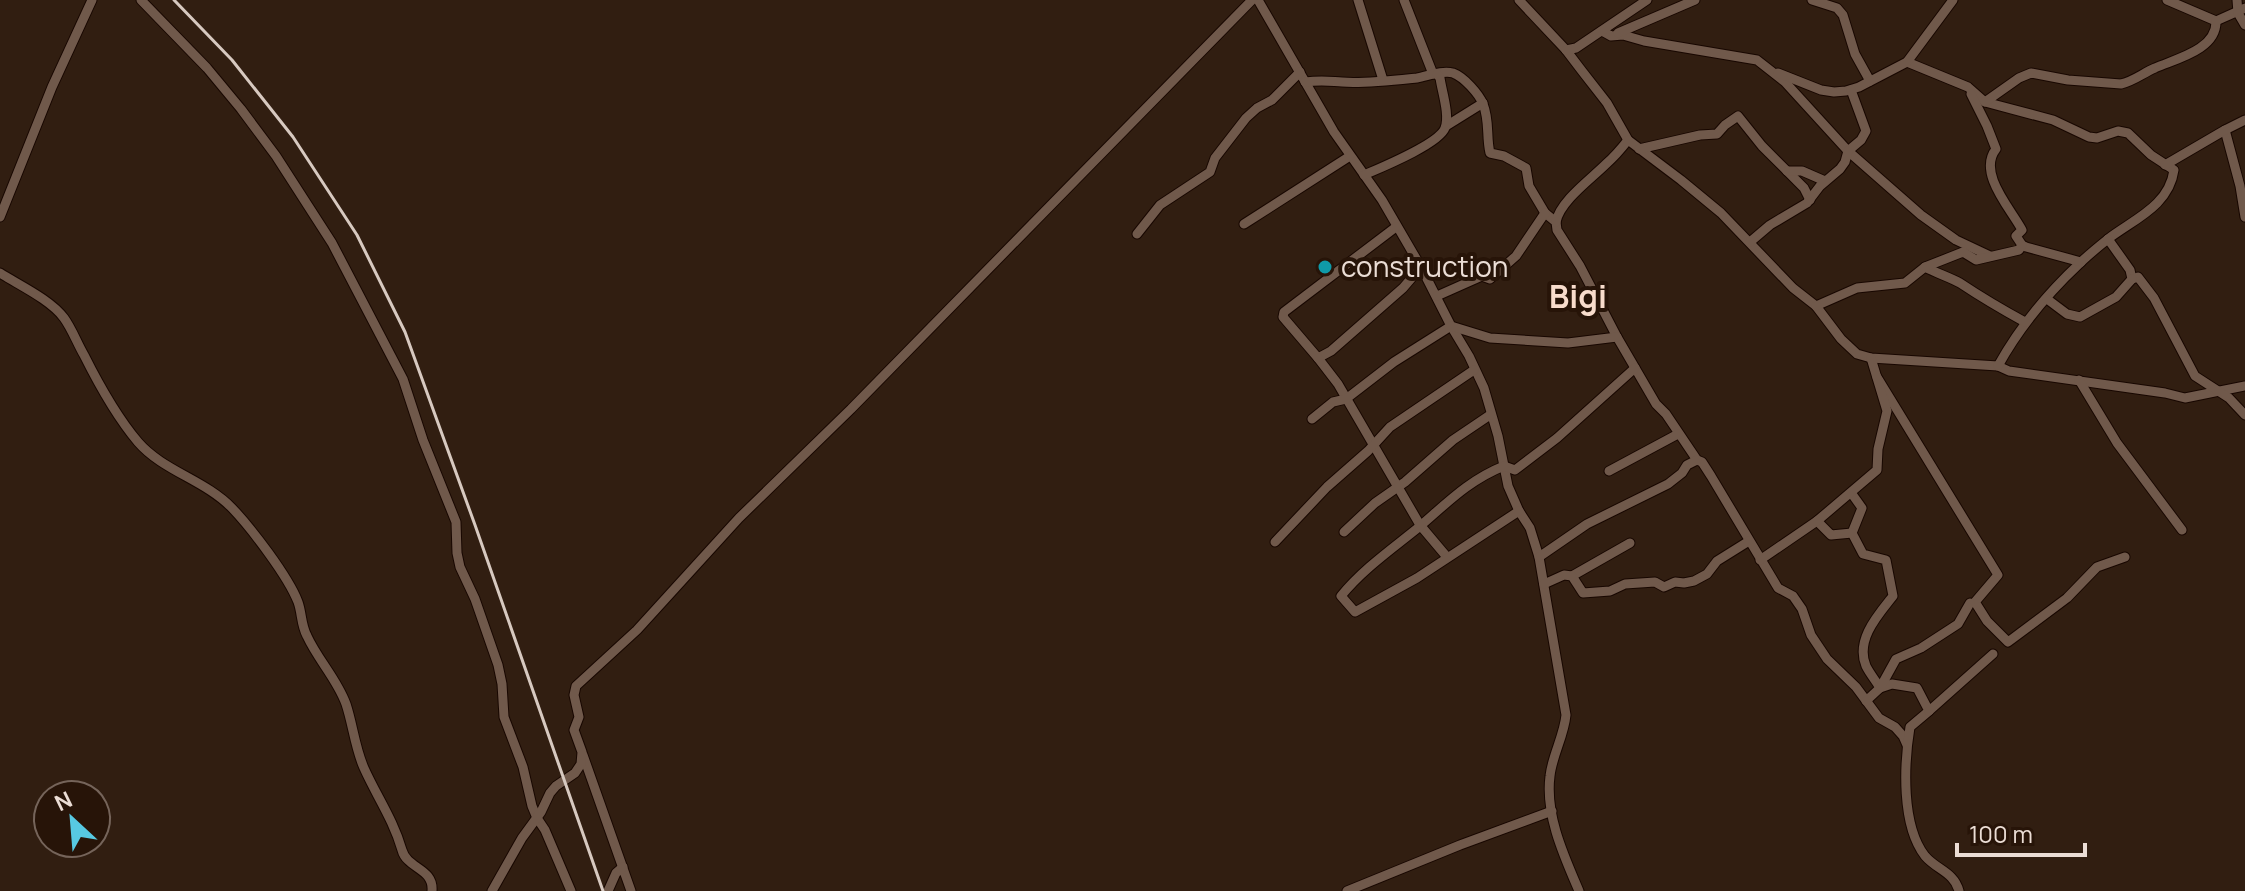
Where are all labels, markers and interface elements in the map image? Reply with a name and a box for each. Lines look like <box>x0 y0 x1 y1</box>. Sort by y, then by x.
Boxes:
place label: construction <box>1341 247 1508 285</box>
marker: construction <box>1316 258 1334 276</box>
district label: Bigi <box>1549 274 1607 318</box>
north arrow <box>32 779 112 859</box>
text: N <box>50 784 77 818</box>
scale bar <box>1957 807 2085 857</box>
text: 100 m <box>1969 817 2033 850</box>

